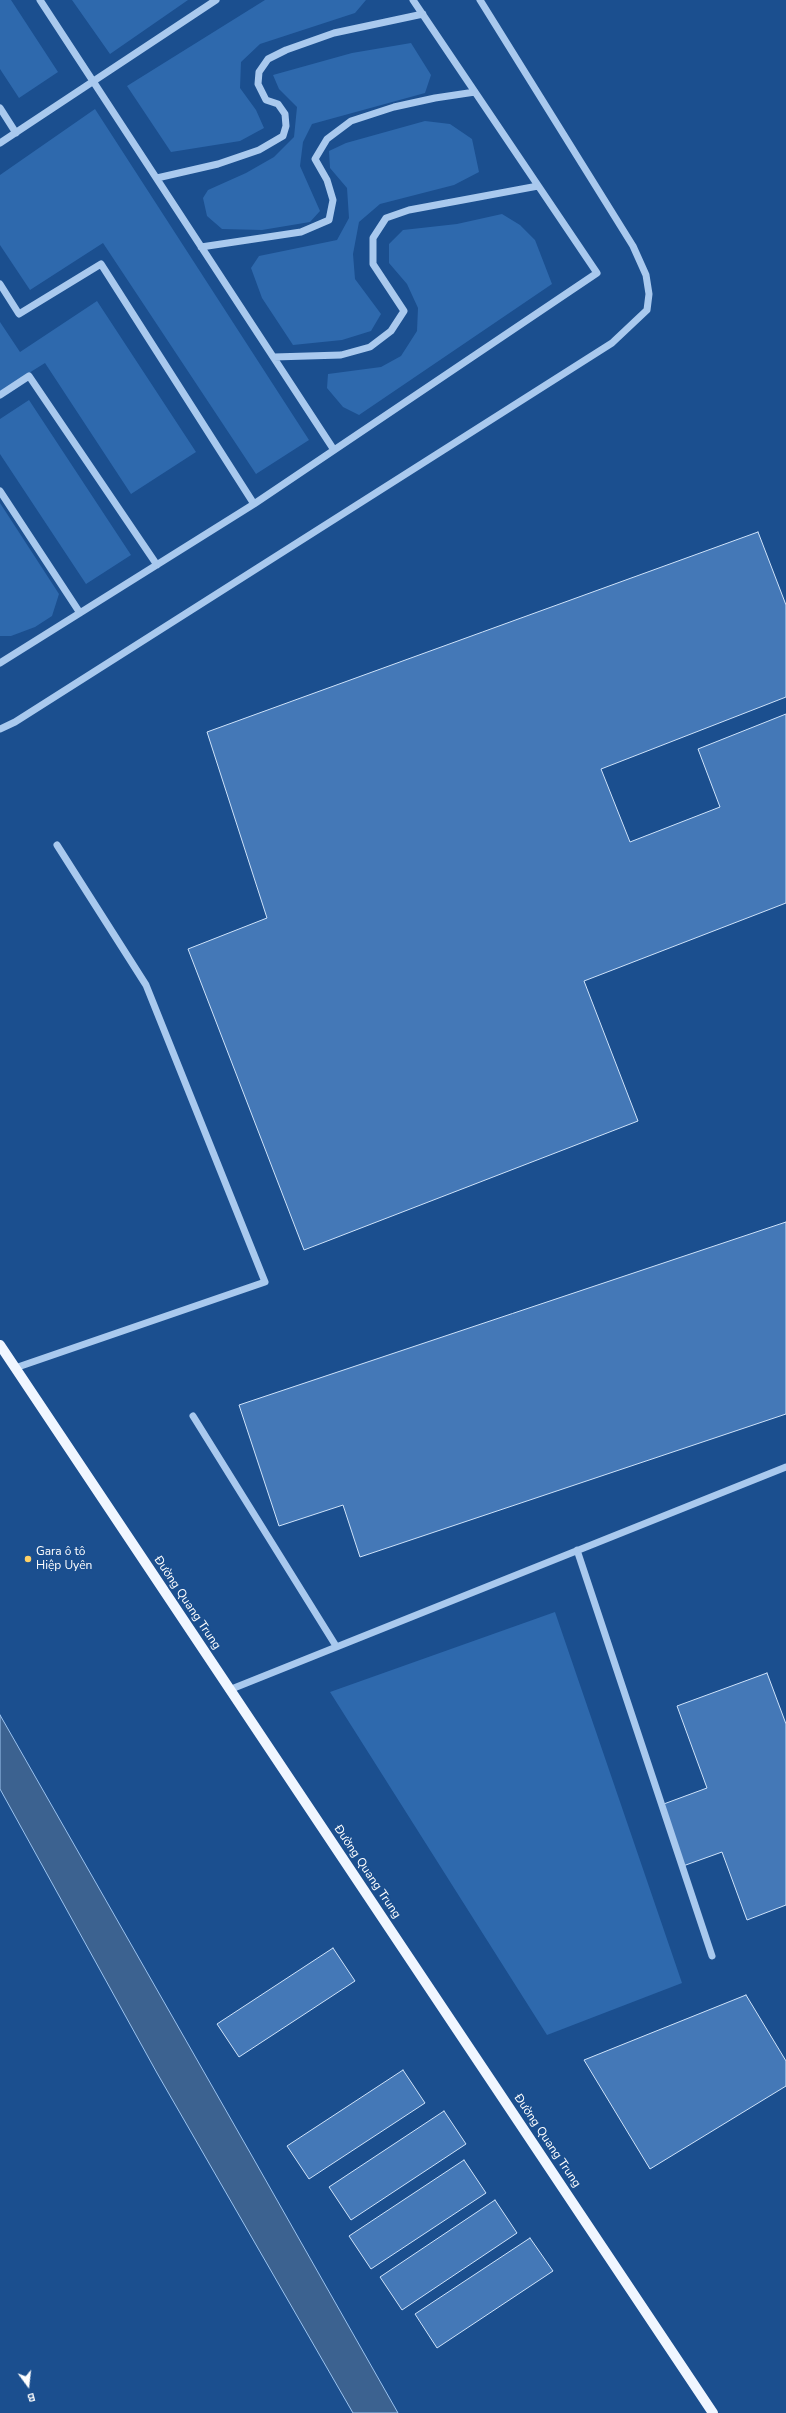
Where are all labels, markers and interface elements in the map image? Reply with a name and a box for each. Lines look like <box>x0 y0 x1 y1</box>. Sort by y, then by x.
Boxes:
place label: Gara ô tô Hiệp Uyên <box>36 1545 92 1573</box>
marker: Gara ô tô Hiệp Uyên <box>23 1554 33 1564</box>
street label: Đường Quang Trung <box>150 1554 224 1652</box>
street label: Đường Quang Trung <box>330 1823 404 1921</box>
street label: Đường Quang Trung <box>510 2092 584 2190</box>
north arrow <box>8 2365 48 2405</box>
text: B <box>26 2389 37 2405</box>

